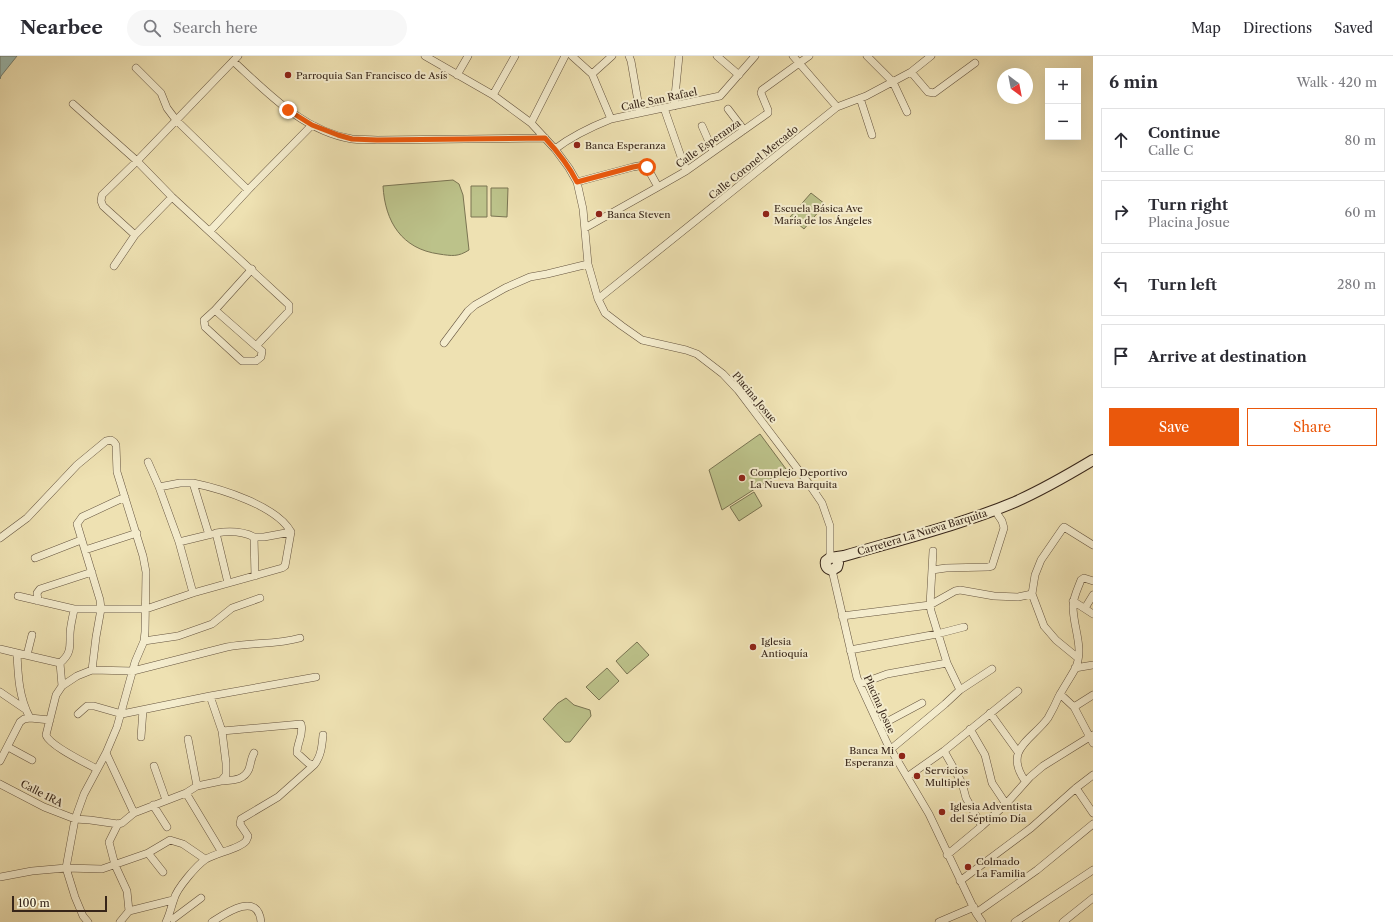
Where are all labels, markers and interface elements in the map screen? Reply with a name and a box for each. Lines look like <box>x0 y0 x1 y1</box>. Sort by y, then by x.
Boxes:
search box <box>127 10 407 46</box>
text: Nearbee <box>20 16 103 39</box>
icon: search <box>141 17 163 39</box>
text: Search here <box>173 18 258 37</box>
text: Map <box>1191 19 1221 37</box>
text: Directions <box>1243 19 1312 37</box>
text: Saved <box>1334 19 1373 37</box>
north arrow <box>997 68 1033 104</box>
map controls <box>1045 68 1081 140</box>
button: + <box>1045 68 1081 104</box>
place label: Parroquia San Francisco de Asís <box>296 69 447 82</box>
marker: Parroquia San Francisco de Asís <box>283 70 293 80</box>
text: 6 min <box>1109 72 1158 92</box>
text: Walk · 420 m <box>1297 74 1377 90</box>
street label: Calle San Rafael <box>620 85 698 114</box>
route end <box>279 101 297 119</box>
button: − <box>1045 104 1081 140</box>
street label: Calle Esperanza <box>673 116 744 171</box>
street label: Calle Coronel Mercado <box>706 122 801 202</box>
text: Continue <box>1148 123 1220 142</box>
icon: ahead <box>1110 129 1132 151</box>
text: 80 m <box>1344 132 1376 148</box>
place label: Banca Esperanza <box>585 139 666 152</box>
marker: Banca Esperanza <box>572 140 582 150</box>
text: Calle C <box>1148 142 1193 158</box>
route start <box>638 158 656 176</box>
text: Turn right <box>1148 195 1228 214</box>
icon: right <box>1110 201 1132 223</box>
place label: Escuela Básica Ave María de los Ángeles <box>774 202 872 227</box>
text: 60 m <box>1345 204 1376 220</box>
place label: Banca Steven <box>607 208 671 221</box>
marker: Banca Steven <box>594 209 604 219</box>
marker: Escuela Básica Ave María de los Ángeles <box>761 209 771 219</box>
text: Placina Josue <box>1148 214 1230 230</box>
icon: left <box>1110 273 1132 295</box>
text: Turn left <box>1148 275 1217 294</box>
text: 280 m <box>1337 276 1376 292</box>
icon: arrive <box>1110 345 1132 367</box>
text: Arrive at destination <box>1148 347 1307 366</box>
street label: Placina Josue <box>729 369 780 426</box>
button: Save <box>1109 408 1239 446</box>
button: Share <box>1247 408 1377 446</box>
place label: Complejo Deportivo La Nueva Barquita <box>750 466 847 491</box>
marker: Complejo Deportivo La Nueva Barquita <box>737 473 747 483</box>
street label: Carretera La Nueva Barquita <box>856 506 989 558</box>
place label: Iglesia Antioquía <box>760 635 809 660</box>
marker: Iglesia Antioquía <box>748 642 758 652</box>
street label: Placina Josue <box>861 673 898 736</box>
place label: Banca Mi Esperanza <box>845 744 895 769</box>
marker: Banca Mi Esperanza <box>897 751 907 761</box>
place label: Servicios Multiples <box>925 764 970 789</box>
marker: Servicios Multiples <box>912 771 922 781</box>
street label: Calle 1RA <box>18 777 66 810</box>
place label: Iglesia Adventista del Séptimo Día <box>950 800 1033 825</box>
marker: Iglesia Adventista del Séptimo Día <box>937 807 947 817</box>
place label: Colmado La Familia <box>976 855 1026 880</box>
marker: Colmado La Familia <box>963 862 973 872</box>
scale bar <box>12 894 107 913</box>
text: 100 m <box>18 896 50 910</box>

